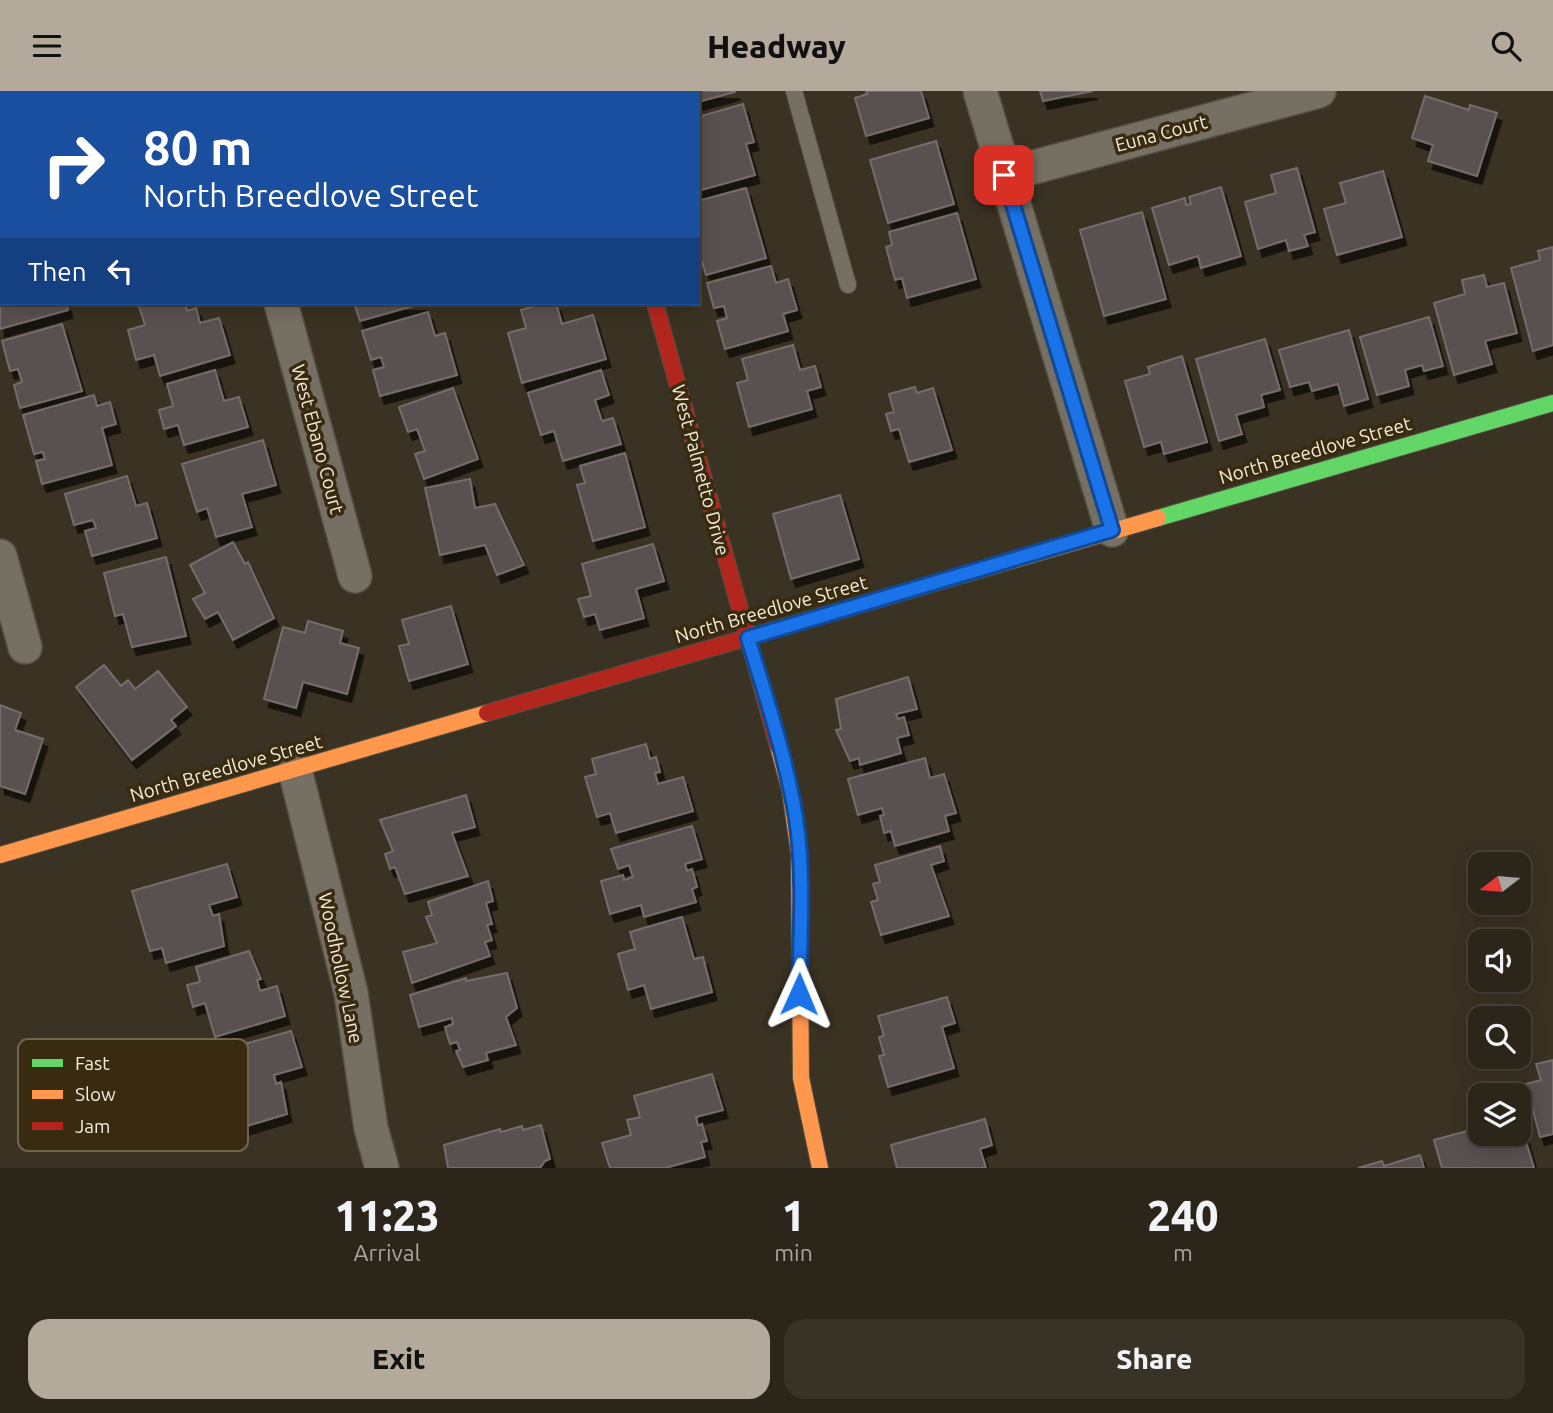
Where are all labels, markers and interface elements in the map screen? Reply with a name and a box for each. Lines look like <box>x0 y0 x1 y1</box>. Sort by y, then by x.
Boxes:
icon: menu <box>28 27 66 65</box>
icon: search <box>1487 27 1525 65</box>
text: Headway <box>707 28 846 64</box>
street label: Euna Court <box>1112 110 1210 156</box>
icon: right <box>28 119 119 210</box>
text: 80 m <box>143 119 252 174</box>
pin <box>974 145 1034 205</box>
icon: arrive <box>985 156 1023 194</box>
text: North Breedlove Street <box>143 177 478 213</box>
icon: left <box>101 252 139 290</box>
text: Then <box>28 257 87 286</box>
street label: West Ebano Court <box>287 362 349 517</box>
street label: West Palmetto Drive <box>668 382 734 558</box>
street label: North Breedlove Street <box>1216 412 1414 488</box>
street label: North Breedlove Street <box>672 571 870 647</box>
street label: North Breedlove Street <box>127 730 325 806</box>
north arrow <box>1468 852 1531 915</box>
map controls <box>1468 852 1531 1146</box>
street label: Woodhollow Lane <box>314 891 368 1045</box>
button: sound <box>1468 929 1531 992</box>
position arrow <box>762 957 836 1031</box>
button: search <box>1468 1006 1531 1069</box>
legend <box>18 1039 248 1151</box>
text: Fast <box>75 1052 110 1074</box>
text: Slow <box>75 1083 116 1105</box>
button: layers <box>1468 1083 1531 1146</box>
text: Jam <box>75 1115 111 1137</box>
text: 11:23 <box>335 1192 440 1239</box>
text: 1 <box>782 1192 805 1239</box>
text: 240 <box>1147 1192 1218 1239</box>
text: Arrival <box>354 1240 421 1265</box>
text: min <box>774 1240 813 1265</box>
text: m <box>1173 1240 1193 1265</box>
button: Exit <box>28 1319 770 1399</box>
button: Share <box>784 1319 1525 1399</box>

